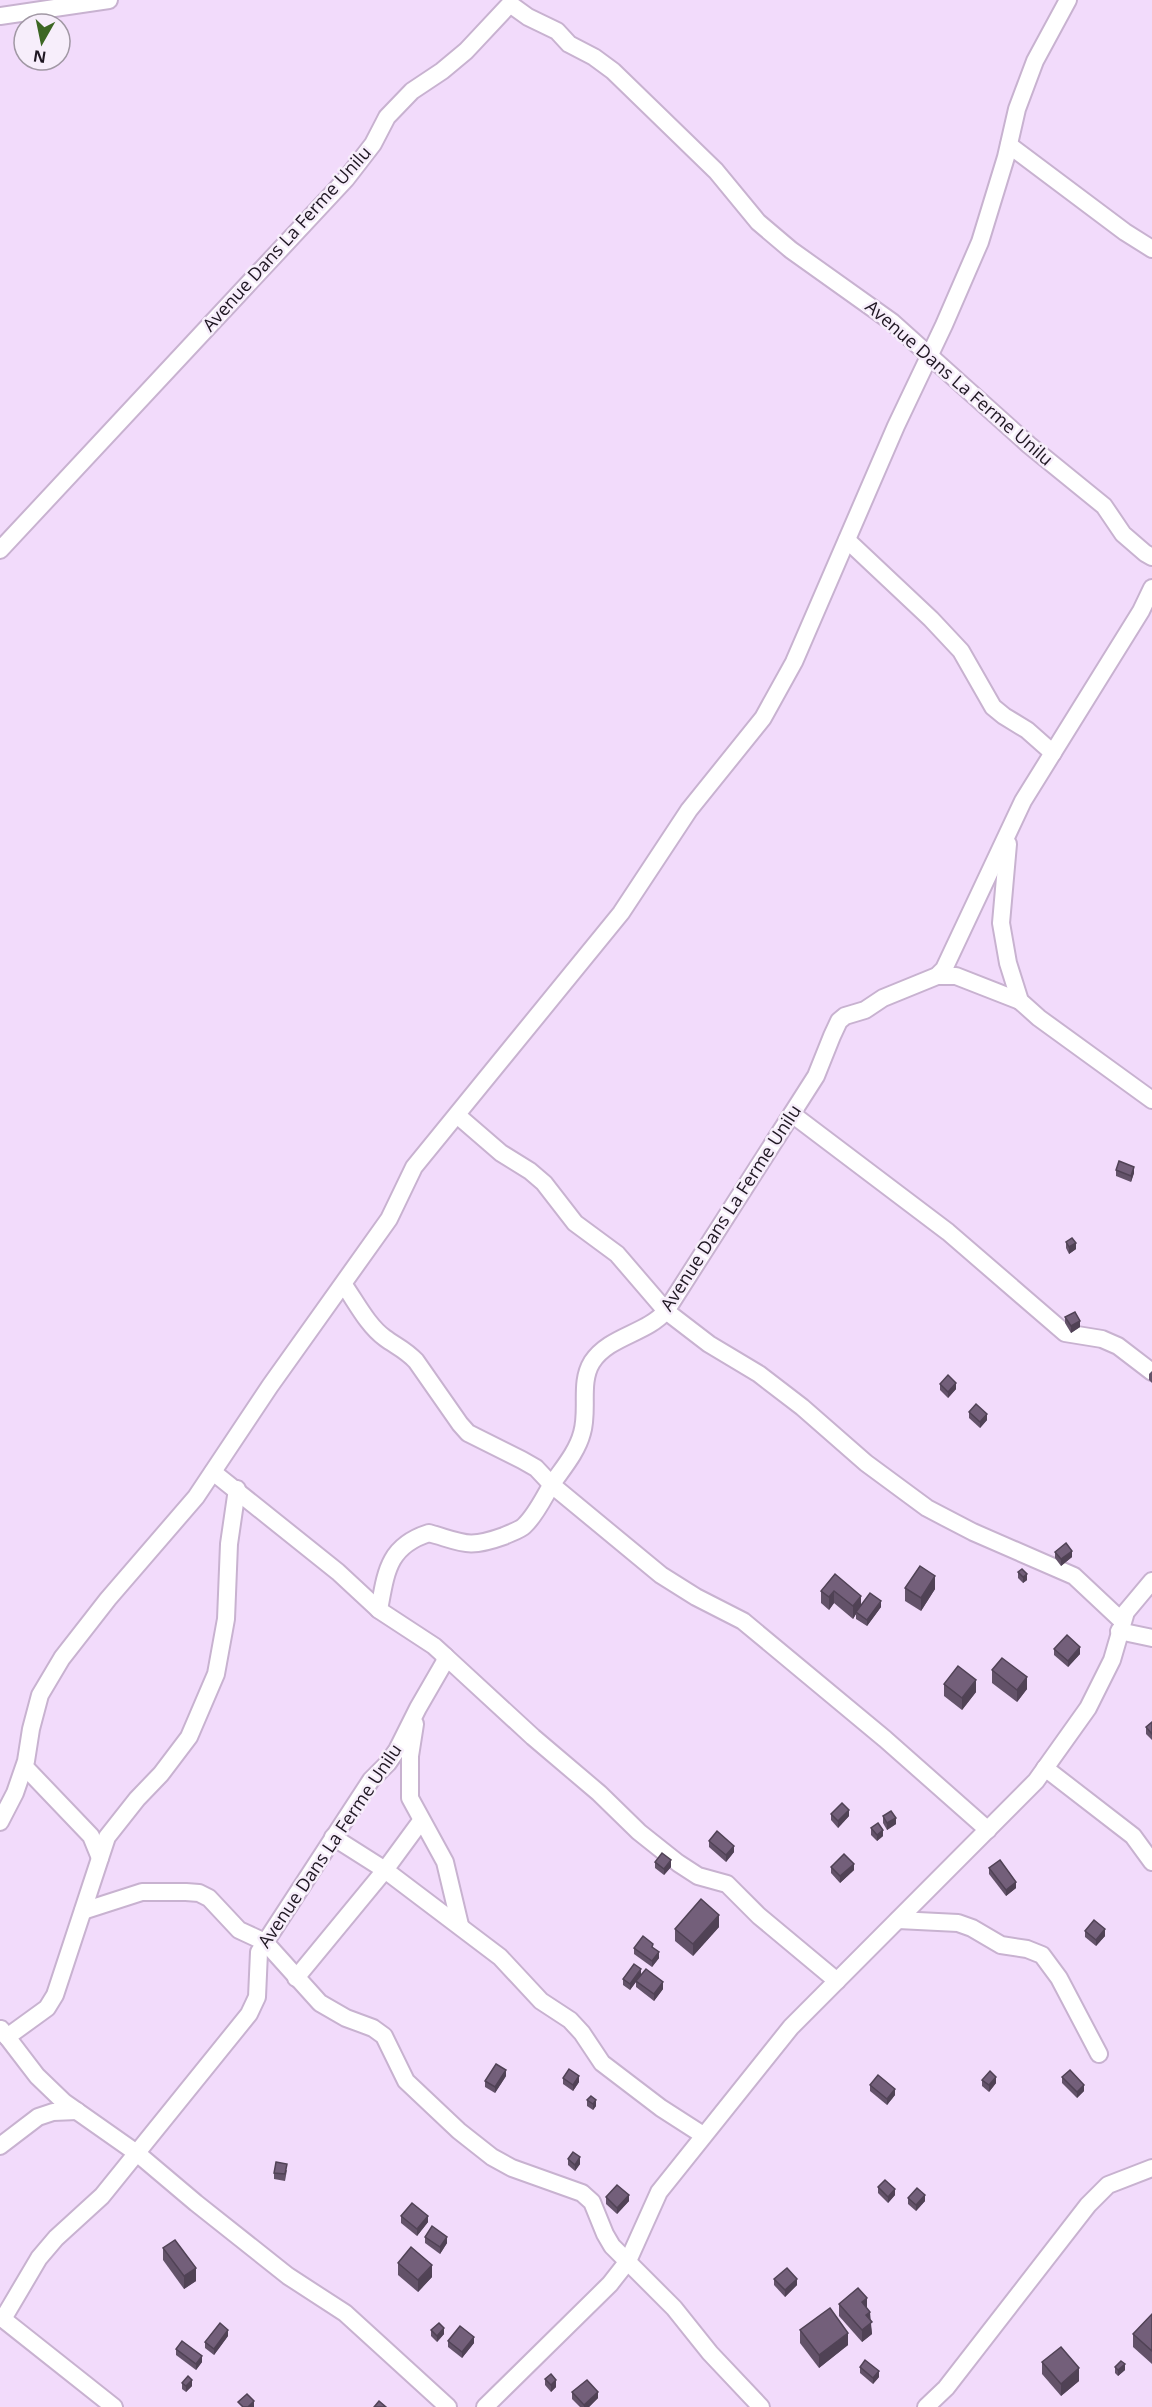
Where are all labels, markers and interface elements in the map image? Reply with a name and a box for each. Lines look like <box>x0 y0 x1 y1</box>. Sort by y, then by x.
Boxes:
north arrow <box>12 12 72 72</box>
text: N <box>32 45 48 69</box>
street label: Avenue Dans La Ferme Unilu <box>197 141 376 336</box>
street label: Avenue Dans La Ferme Unilu <box>861 294 1059 470</box>
street label: Avenue Dans La Ferme Unilu <box>654 1100 806 1315</box>
street label: Avenue Dans La Ferme Unilu <box>252 1739 407 1952</box>

